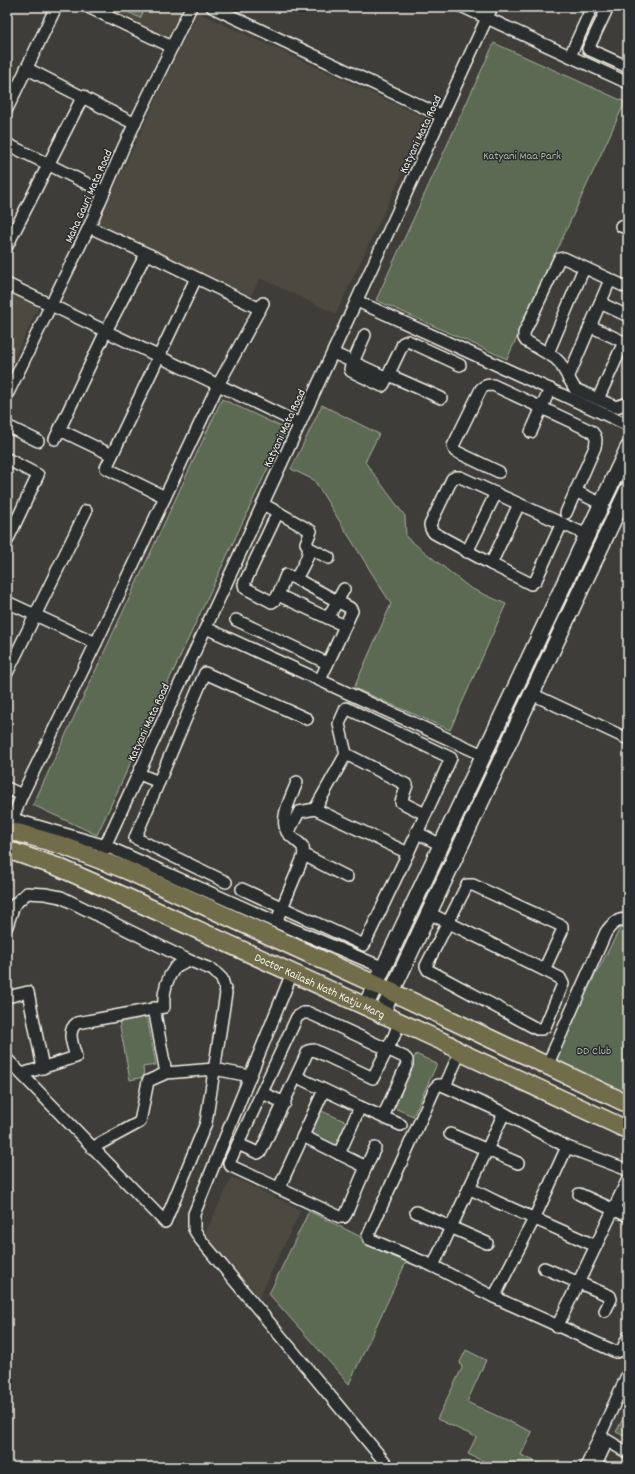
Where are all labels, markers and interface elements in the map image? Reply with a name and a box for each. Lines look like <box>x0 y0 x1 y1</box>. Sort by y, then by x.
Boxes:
street label: Katyani Mata Road <box>396 93 447 177</box>
street label: Maha Gauri Mata Road <box>61 147 118 246</box>
park label: Katyani Maa Park <box>483 148 561 165</box>
street label: Katyani Mata Road <box>260 387 311 471</box>
street label: Katyani Mata Road <box>124 681 175 765</box>
street label: Doctor Kailash Nath Katju Marg <box>251 950 387 1024</box>
park label: DD Club <box>577 1043 611 1060</box>

